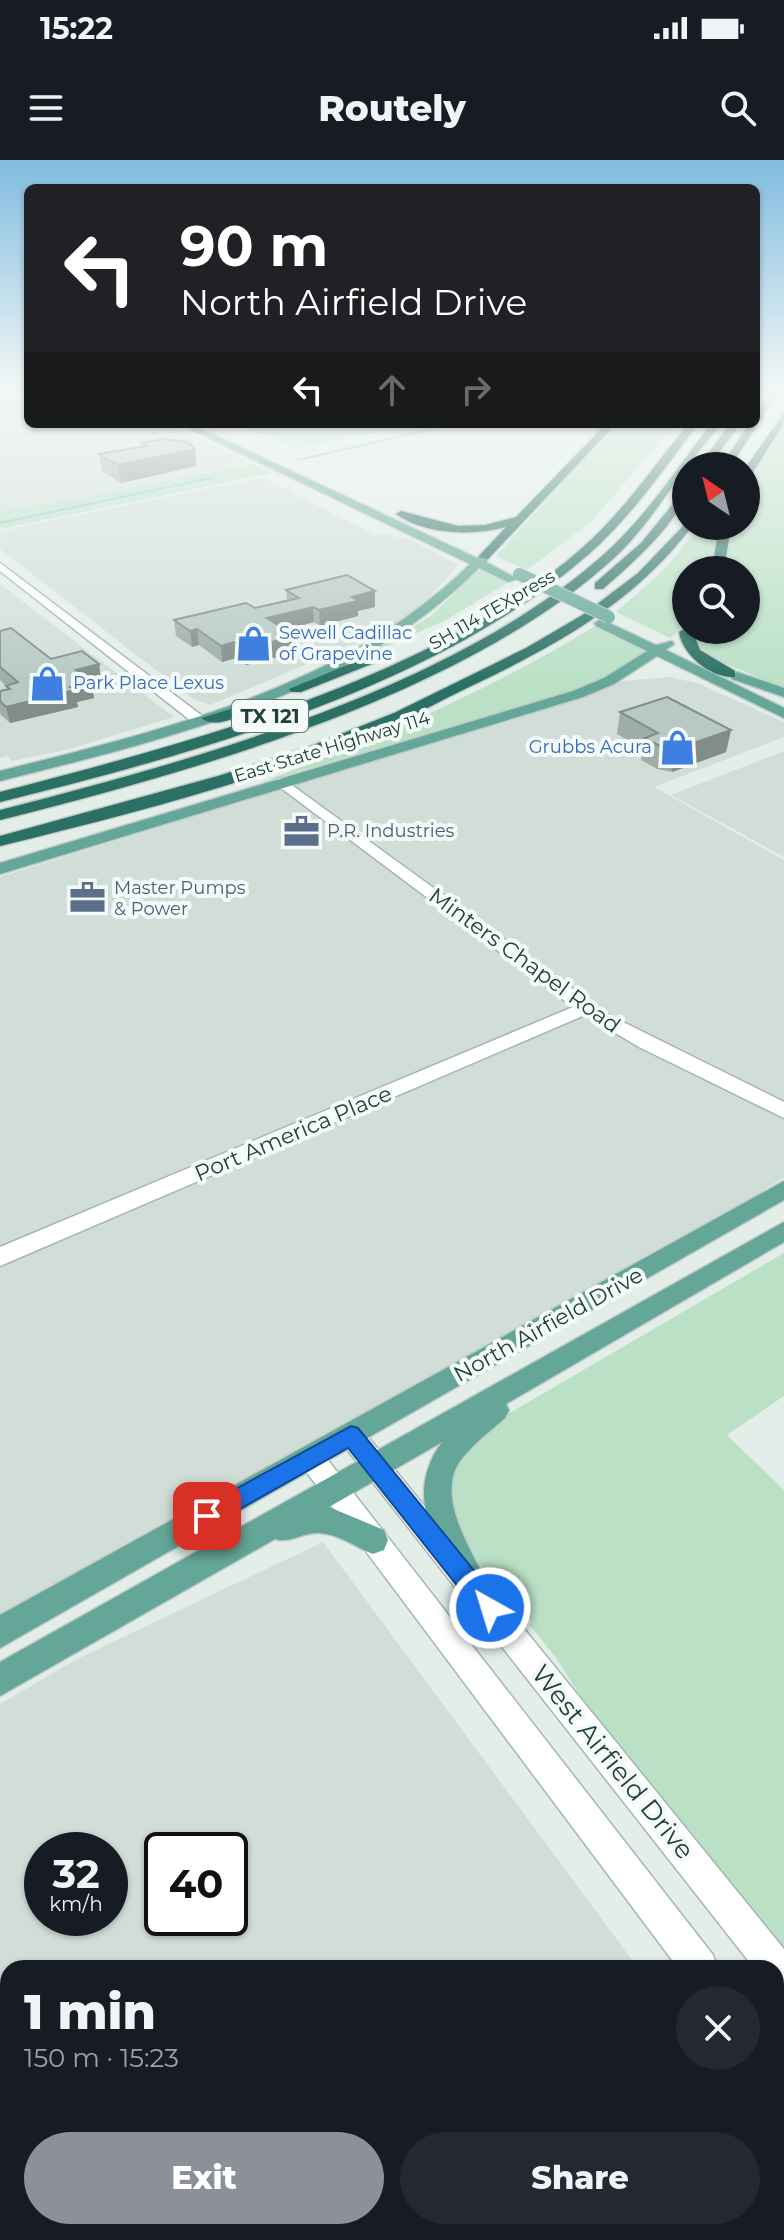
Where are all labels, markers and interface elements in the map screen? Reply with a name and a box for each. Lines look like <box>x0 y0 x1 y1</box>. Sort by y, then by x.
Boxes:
text: 15:22 <box>40 10 113 47</box>
icon: menu <box>24 86 68 130</box>
text: Routely <box>318 86 466 130</box>
icon: search <box>716 86 760 130</box>
text: 90 m <box>180 212 328 280</box>
icon: left <box>48 216 152 320</box>
text: North Airfield Drive <box>180 280 527 324</box>
icon: left <box>286 368 330 412</box>
icon: ahead <box>370 368 414 412</box>
icon: right <box>454 368 498 412</box>
north arrow <box>672 452 760 540</box>
map controls <box>672 452 760 644</box>
button: search <box>672 556 760 644</box>
street label: SH 114 TEXpress <box>425 565 559 655</box>
place label: Sewell Cadillac of Grapevine <box>279 622 412 665</box>
shop icon: Sewell Cadillac of Grapevine <box>234 624 272 662</box>
shop icon: Park Place Lexus <box>28 664 66 702</box>
place label: Park Place Lexus <box>73 672 224 694</box>
road number: TX 121 <box>232 700 308 732</box>
street label: East State Highway 114 <box>232 707 433 787</box>
shop icon: Grubbs Acura <box>659 728 697 766</box>
place label: Grubbs Acura <box>529 736 652 758</box>
office icon: P.R. Industries <box>282 812 320 850</box>
place label: P.R. Industries <box>327 820 455 842</box>
place label: Master Pumps & Power <box>114 877 246 920</box>
office icon: Master Pumps & Power <box>69 879 107 917</box>
street label: Minters Chapel Road <box>424 882 626 1039</box>
street label: Port America Place <box>191 1080 396 1187</box>
street label: North Airfield Drive <box>449 1261 648 1388</box>
pin <box>173 1482 241 1550</box>
icon: arrive <box>185 1494 229 1538</box>
position arrow <box>448 1566 532 1650</box>
street label: West Airfield Drive <box>525 1658 701 1866</box>
speed limit sign: 40 <box>144 1832 248 1936</box>
text: 32 <box>52 1849 100 1898</box>
text: km/h <box>49 1892 103 1916</box>
text: 1 min <box>24 1983 156 2041</box>
button: close <box>676 1986 760 2070</box>
text: 150 m · 15:23 <box>24 2042 179 2074</box>
button: Exit <box>24 2132 384 2224</box>
button: Share <box>400 2132 760 2224</box>

